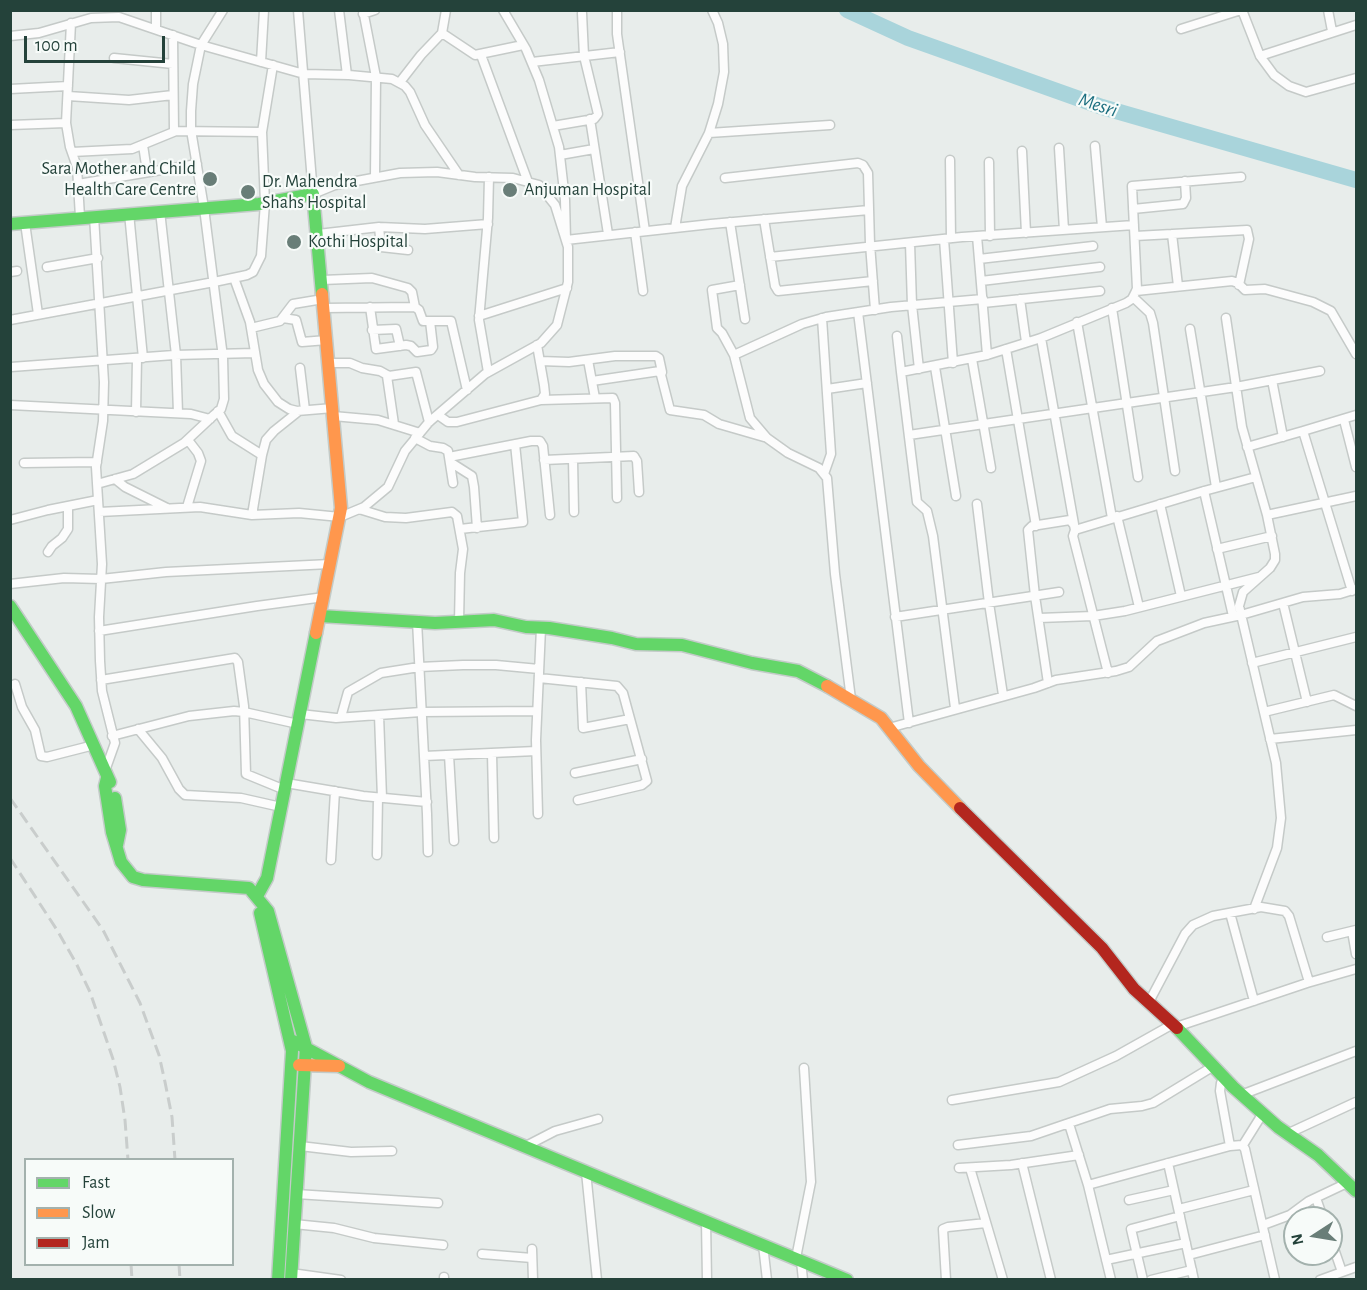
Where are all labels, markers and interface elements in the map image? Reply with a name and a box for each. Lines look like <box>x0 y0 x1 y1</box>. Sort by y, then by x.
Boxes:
scale bar <box>27 24 168 62</box>
text: 100 m <box>35 37 78 55</box>
water label: Mesri <box>1076 87 1120 123</box>
place label: Sara Mother and Child Health Care Centre <box>41 158 196 201</box>
marker: Sara Mother and Child Health Care Centre <box>201 170 219 188</box>
place label: Dr. Mahendra Shahs Hospital <box>262 171 366 213</box>
place label: Anjuman Hospital <box>524 179 652 201</box>
marker: Anjuman Hospital <box>501 181 519 199</box>
marker: Dr. Mahendra Shahs Hospital <box>239 183 257 201</box>
place label: Kothi Hospital <box>308 231 408 253</box>
marker: Kothi Hospital <box>285 233 303 251</box>
legend <box>24 1158 234 1266</box>
text: Fast <box>82 1174 110 1192</box>
text: Slow <box>82 1204 115 1222</box>
north arrow <box>1283 1206 1343 1266</box>
text: N <box>1288 1232 1306 1246</box>
text: Jam <box>82 1234 110 1252</box>

